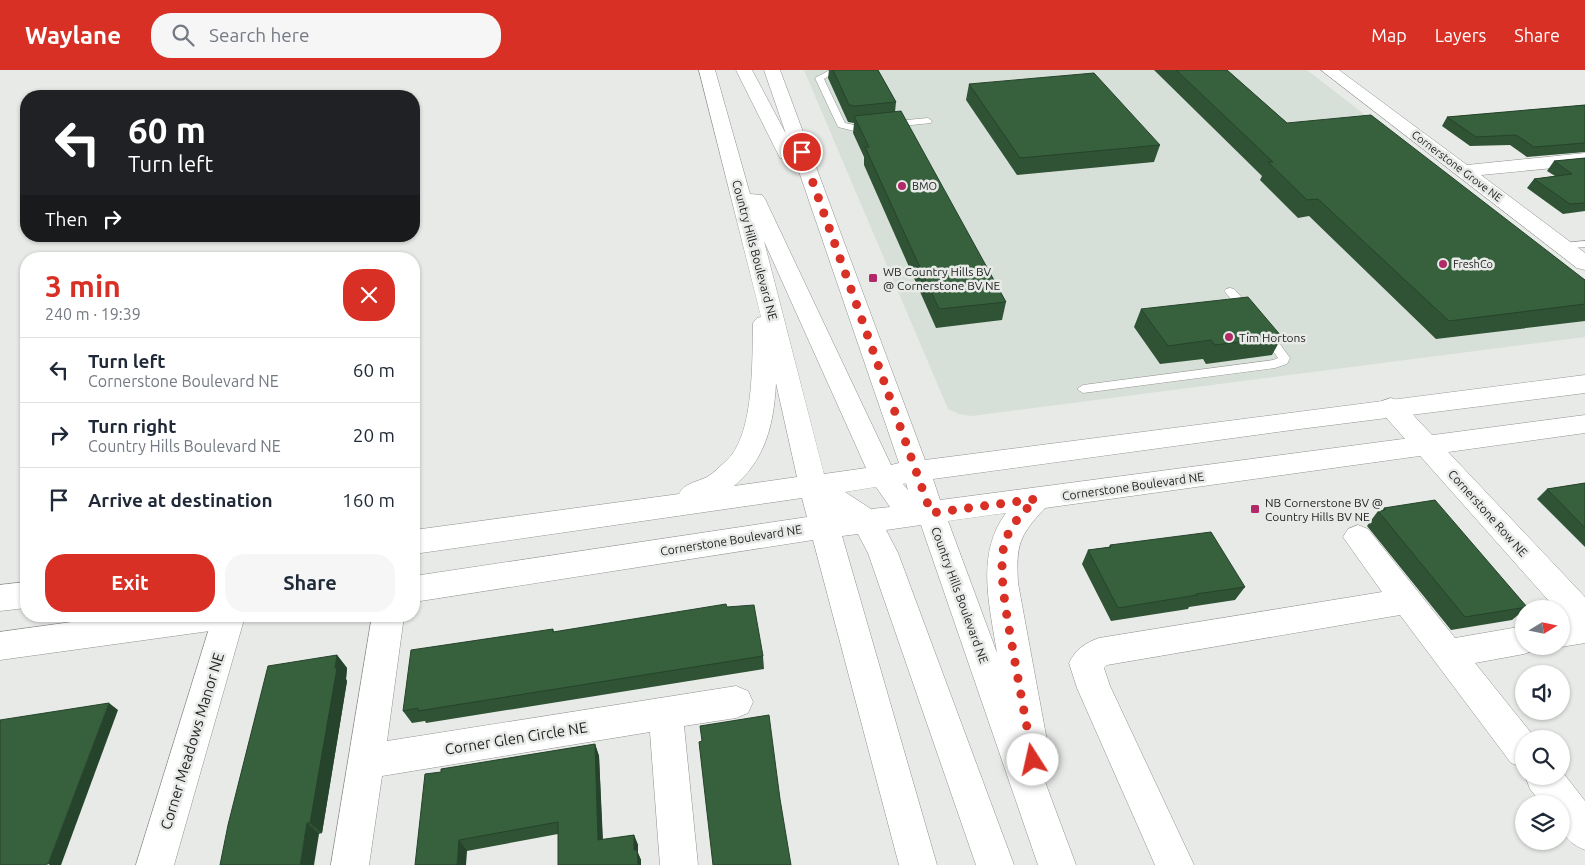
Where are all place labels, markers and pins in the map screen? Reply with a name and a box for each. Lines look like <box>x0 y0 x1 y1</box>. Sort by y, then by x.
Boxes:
pin <box>781 131 823 173</box>
marker: BMO <box>896 180 908 192</box>
place label: BMO <box>912 180 937 192</box>
marker: FreshCo <box>1437 258 1449 270</box>
place label: FreshCo <box>1453 258 1493 270</box>
place label: WB Country Hills BV @ Cornerstone BV NE <box>883 265 1001 292</box>
marker: WB Country Hills BV @ Cornerstone BV NE <box>867 272 879 284</box>
marker: Tim Hortons <box>1223 331 1235 343</box>
place label: Tim Hortons <box>1239 331 1306 344</box>
place label: NB Cornerstone BV @ Country Hills BV NE <box>1265 496 1383 523</box>
marker: NB Cornerstone BV @ Country Hills BV NE <box>1249 503 1261 515</box>

